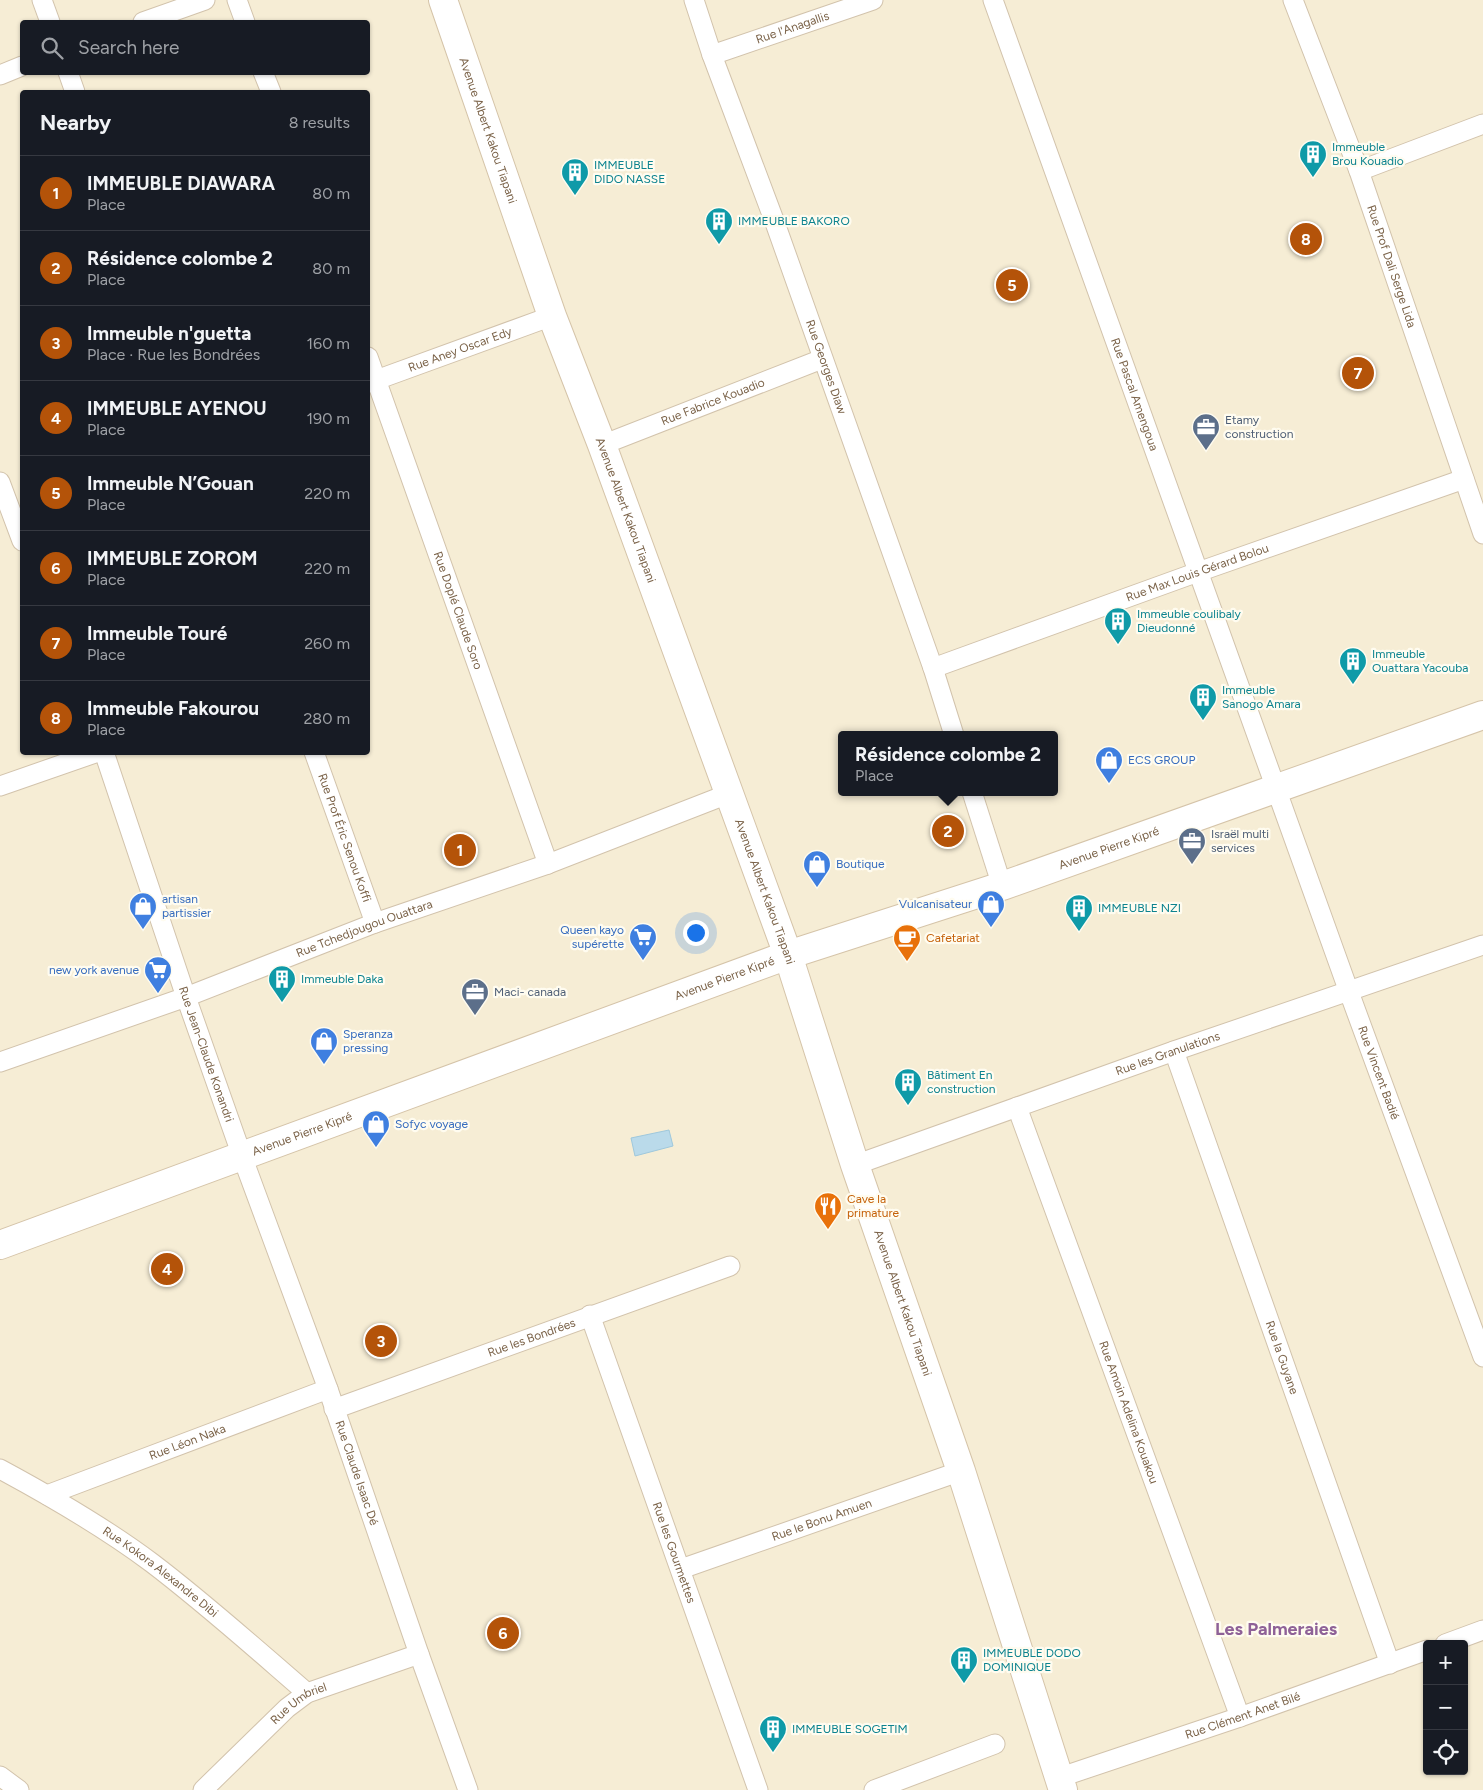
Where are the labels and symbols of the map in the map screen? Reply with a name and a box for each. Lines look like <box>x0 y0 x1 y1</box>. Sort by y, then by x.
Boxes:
street label: Rue l'Anagallis <box>754 8 831 47</box>
street label: Avenue Albert Kakou Tiapani <box>456 56 520 205</box>
building icon: Immeuble Brou Kouadio <box>1298 139 1328 178</box>
place label: Immeuble Brou Kouadio <box>1332 140 1404 168</box>
building icon: IMMEUBLE DIDO NASSE <box>560 157 590 196</box>
place label: IMMEUBLE DIDO NASSE <box>594 158 665 186</box>
street label: Rue Prof Dali Serge Lida <box>1364 203 1419 329</box>
building icon: IMMEUBLE BAKORO <box>704 206 734 245</box>
place label: IMMEUBLE BAKORO <box>738 214 850 228</box>
pin: 8 <box>1290 220 1322 258</box>
pin: 5 <box>996 266 1028 304</box>
street label: Rue Georges Diaw <box>803 318 850 416</box>
street label: Rue Aney Oscar Edy <box>406 324 514 375</box>
street label: Rue Pascal Amengoua <box>1108 336 1161 453</box>
pin: 7 <box>1342 354 1374 392</box>
street label: Rue Fabrice Kouadio <box>659 375 767 428</box>
office icon: Etamy construction <box>1191 412 1221 451</box>
place label: Etamy construction <box>1225 413 1294 441</box>
street label: Avenue Albert Kakou Tiapani <box>593 436 659 585</box>
street label: Rue Max Louis Gérard Bolou <box>1124 541 1271 605</box>
street label: Rue Doplé Claude Soro <box>431 550 485 671</box>
building icon: Immeuble coulibaly Dieudonné <box>1103 606 1133 645</box>
place label: Immeuble coulibaly Dieudonné <box>1137 607 1241 635</box>
building icon: Immeuble Ouattara Yacouba <box>1338 646 1368 685</box>
place label: Immeuble Ouattara Yacouba <box>1372 647 1468 675</box>
building icon: Immeuble Sanogo Amara <box>1188 682 1218 721</box>
place label: Immeuble Sanogo Amara <box>1222 683 1301 711</box>
shop icon: ECS GROUP <box>1094 745 1124 784</box>
place label: ECS GROUP <box>1128 753 1196 767</box>
street label: Rue Prof Éric Senou Koffi <box>315 771 374 904</box>
pin: 2 <box>932 812 964 850</box>
street label: Avenue Albert Kakou Tiapani <box>732 817 797 966</box>
street label: Avenue Pierre Kipré <box>1057 824 1161 872</box>
office icon: Israël multi services <box>1177 826 1207 865</box>
place label: Israël multi services <box>1211 827 1269 855</box>
pin: 1 <box>444 831 476 869</box>
shop icon: Boutique <box>802 849 832 888</box>
place label: Boutique <box>836 857 885 871</box>
shop icon: Vulcanisateur <box>976 889 1006 928</box>
shop icon: artisan partissier <box>128 891 158 930</box>
place label: artisan partissier <box>162 892 211 920</box>
building icon: IMMEUBLE NZI <box>1064 893 1094 932</box>
street label: Rue Tchedjougou Ouattara <box>294 897 434 960</box>
place label: Vulcanisateur <box>899 897 972 911</box>
place label: IMMEUBLE NZI <box>1098 901 1181 915</box>
your location <box>683 920 709 946</box>
supermarket icon: Queen kayo supérette <box>628 922 658 961</box>
place label: Queen kayo supérette <box>560 923 624 951</box>
cafe icon: Cafetariat <box>892 923 922 962</box>
place label: Cafetariat <box>926 931 980 945</box>
street label: Avenue Pierre Kipré <box>673 953 777 1003</box>
supermarket icon: new york avenue <box>143 955 173 994</box>
place label: new york avenue <box>49 963 139 977</box>
building icon: Immeuble Daka <box>267 964 297 1003</box>
place label: Immeuble Daka <box>301 972 383 986</box>
office icon: Maci- canada <box>460 977 490 1016</box>
street label: Rue Jean-Claude Konandri <box>176 985 236 1124</box>
place label: Maci- canada <box>494 985 566 999</box>
street label: Rue Vincent Badié <box>1355 1024 1402 1122</box>
shop icon: Speranza pressing <box>309 1026 339 1065</box>
place label: Speranza pressing <box>343 1027 393 1055</box>
street label: Rue les Granulations <box>1114 1029 1222 1078</box>
building icon: Bâtiment En construction <box>893 1067 923 1106</box>
place label: Bâtiment En construction <box>927 1068 996 1096</box>
street label: Avenue Pierre Kipré <box>250 1109 354 1159</box>
shop icon: Sofyc voyage <box>361 1109 391 1148</box>
place label: Sofyc voyage <box>395 1117 469 1131</box>
restaurant icon: Cave la primature <box>813 1191 843 1230</box>
place label: Cave la primature <box>847 1192 900 1220</box>
street label: Avenue Albert Kakou Tiapani <box>871 1228 935 1378</box>
pin: 4 <box>151 1250 183 1288</box>
street label: Rue les Bondrées <box>486 1315 578 1360</box>
street label: Rue la Guyane <box>1263 1319 1302 1397</box>
pin: 3 <box>365 1322 397 1360</box>
street label: Rue Amoin Adelina Kouakou <box>1096 1339 1161 1485</box>
street label: Rue Claude Isaac Dé <box>332 1419 381 1528</box>
street label: Rue Léon Naka <box>147 1421 227 1463</box>
street label: Rue le Bonu Amuen <box>770 1496 874 1544</box>
street label: Rue les Gourmettes <box>650 1500 698 1605</box>
street label: Rue Kokora Alexandre Dibi <box>100 1524 221 1620</box>
pin: 6 <box>487 1614 519 1652</box>
district label: Les Palmeraies <box>1215 1618 1338 1640</box>
building icon: IMMEUBLE DODO DOMINIQUE <box>949 1645 979 1684</box>
place label: IMMEUBLE DODO DOMINIQUE <box>983 1646 1081 1674</box>
street label: Rue Umbriel <box>268 1680 329 1727</box>
street label: Rue Clément Anet Bilé <box>1183 1689 1303 1742</box>
building icon: IMMEUBLE SOGETIM <box>758 1714 788 1753</box>
place label: IMMEUBLE SOGETIM <box>792 1722 908 1736</box>

